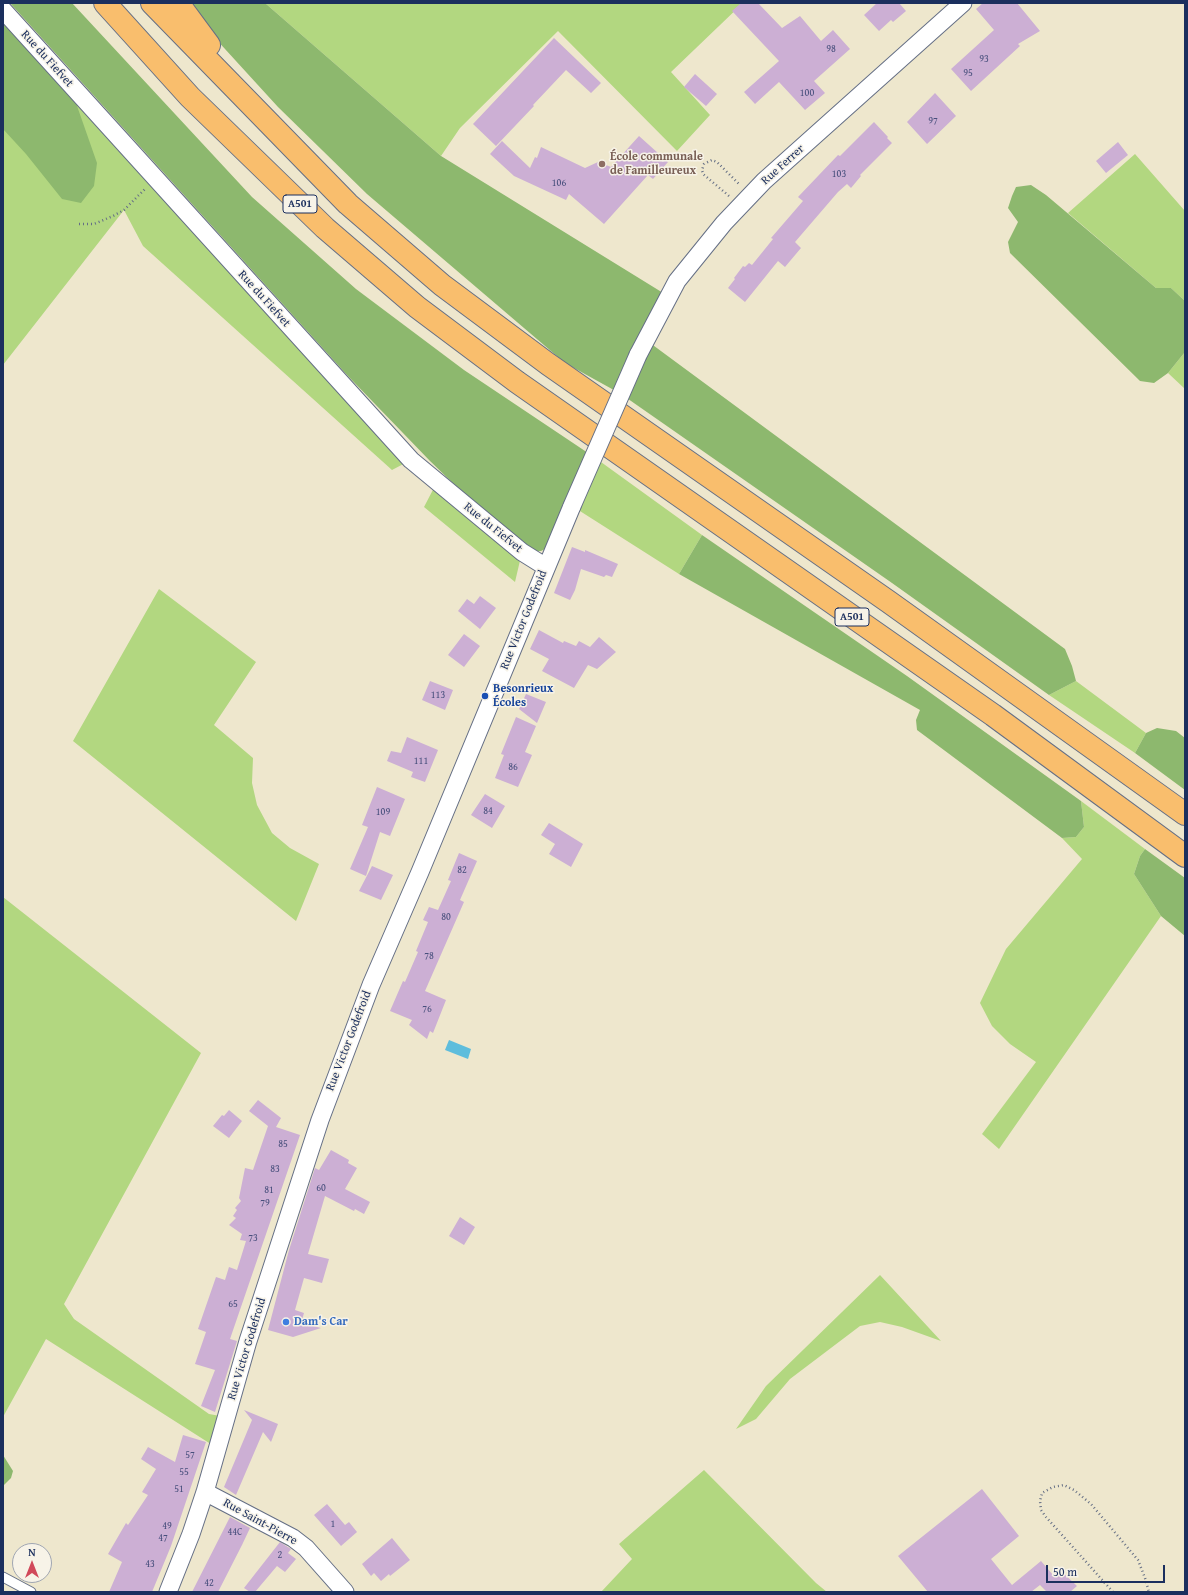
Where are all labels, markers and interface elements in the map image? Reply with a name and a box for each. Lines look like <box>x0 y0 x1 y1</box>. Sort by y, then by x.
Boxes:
street label: Rue du Fiefvet <box>18 28 76 90</box>
house number: 98 <box>826 43 836 55</box>
house number: 93 <box>979 53 989 65</box>
house number: 95 <box>963 67 973 79</box>
house number: 100 <box>800 87 814 99</box>
house number: 97 <box>928 115 938 127</box>
street label: Rue Ferrer <box>758 142 808 188</box>
place label: École communale de Familleureux <box>610 150 703 178</box>
marker: École communale de Familleureux <box>597 159 607 169</box>
house number: 103 <box>832 168 846 180</box>
house number: 106 <box>552 177 566 189</box>
road number: A501 <box>283 195 317 213</box>
street label: Rue du Fiefvet <box>235 268 293 330</box>
street label: Rue du Fiefvet <box>461 500 525 556</box>
street label: Rue Victor Godefroid <box>497 568 551 672</box>
road number: A501 <box>835 608 869 626</box>
place label: Besonrieux Écoles <box>493 682 553 710</box>
house number: 113 <box>431 689 445 701</box>
marker: Besonrieux Écoles <box>480 691 490 701</box>
house number: 111 <box>414 755 428 767</box>
house number: 86 <box>508 761 518 773</box>
house number: 84 <box>483 805 493 817</box>
house number: 109 <box>376 806 390 818</box>
house number: 82 <box>457 864 467 876</box>
house number: 80 <box>441 911 451 923</box>
house number: 78 <box>424 950 434 962</box>
street label: Rue Victor Godefroid <box>323 989 375 1093</box>
house number: 76 <box>422 1003 432 1015</box>
house number: 85 <box>278 1138 288 1150</box>
house number: 83 <box>270 1163 280 1175</box>
house number: 60 <box>316 1182 326 1194</box>
house number: 81 <box>264 1184 274 1196</box>
house number: 79 <box>260 1197 270 1209</box>
house number: 73 <box>248 1232 258 1244</box>
street label: Rue Victor Godefroid <box>225 1296 269 1402</box>
house number: 65 <box>228 1298 238 1310</box>
place label: Dam's Car <box>294 1315 348 1329</box>
marker: Dam's Car <box>281 1317 291 1327</box>
house number: 57 <box>185 1449 195 1461</box>
house number: 55 <box>179 1466 189 1478</box>
house number: 51 <box>174 1483 184 1495</box>
street label: Rue Saint-Pierre <box>220 1496 300 1548</box>
house number: 1 <box>331 1518 335 1530</box>
house number: 49 <box>162 1520 172 1532</box>
house number: 44C <box>227 1526 243 1538</box>
house number: 47 <box>158 1532 168 1544</box>
north arrow <box>12 1543 52 1583</box>
text: N <box>28 1544 36 1560</box>
house number: 2 <box>278 1549 282 1561</box>
scale bar <box>1048 1557 1167 1583</box>
house number: 43 <box>145 1558 155 1570</box>
text: 50 m <box>1053 1563 1077 1580</box>
house number: 42 <box>204 1577 214 1589</box>

